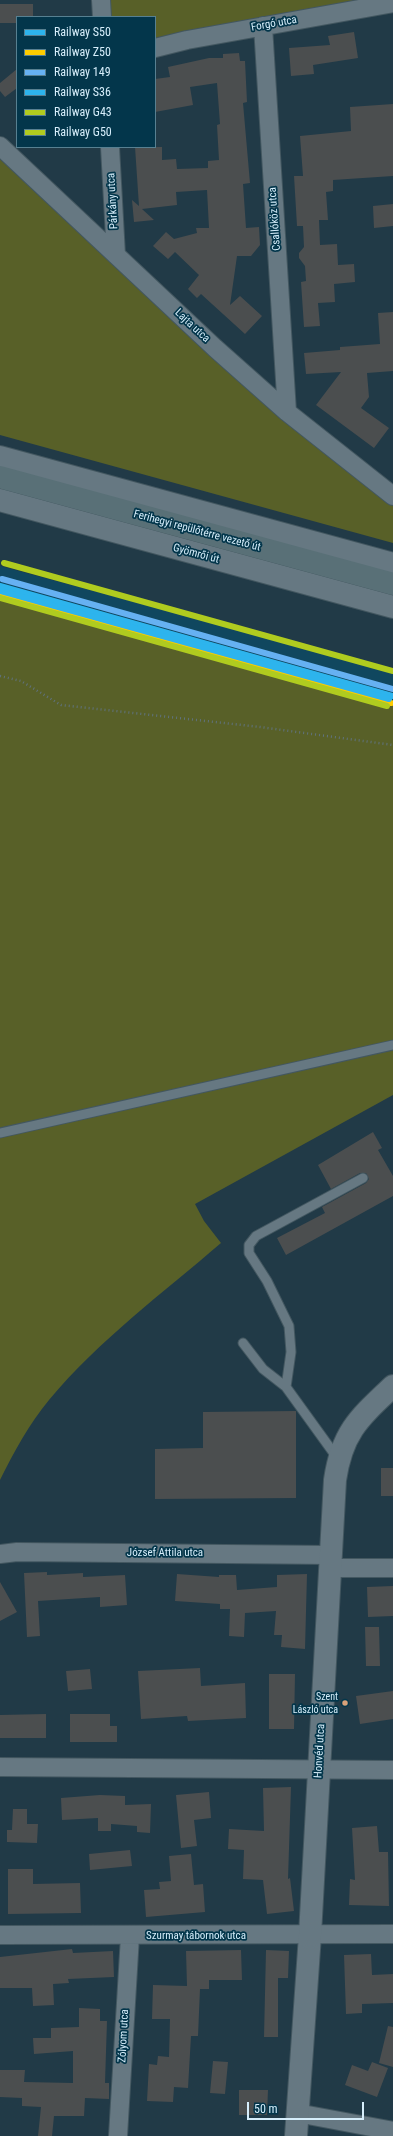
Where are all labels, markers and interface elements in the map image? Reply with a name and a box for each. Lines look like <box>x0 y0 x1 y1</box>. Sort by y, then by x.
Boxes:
street label: Forgó utca <box>250 13 298 35</box>
legend <box>16 16 156 148</box>
text: Railway S50 <box>54 25 111 39</box>
text: Railway Z50 <box>54 45 111 59</box>
text: Railway 149 <box>54 65 111 79</box>
text: Railway S36 <box>54 85 111 99</box>
text: Railway G43 <box>54 105 112 119</box>
text: Railway G50 <box>54 125 112 139</box>
street label: Párkány utca <box>105 173 121 229</box>
street label: Csallóköz utca <box>266 187 284 251</box>
street label: Lajta utca <box>172 307 212 345</box>
street label: Ferihegyi repülőtérre vezető út <box>132 508 262 554</box>
street label: Gyömrői út <box>172 542 220 566</box>
street label: József Attila utca <box>127 1546 203 1560</box>
place label: Szent László utca <box>293 1691 338 1714</box>
marker: Szent László utca <box>340 1698 350 1708</box>
street label: Honvéd utca <box>312 1724 328 1778</box>
street label: Szurmay tábornok utca <box>146 1929 246 1943</box>
street label: Zólyom utca <box>116 2009 132 2063</box>
scale bar <box>249 2094 366 2120</box>
text: 50 m <box>254 2102 278 2116</box>

